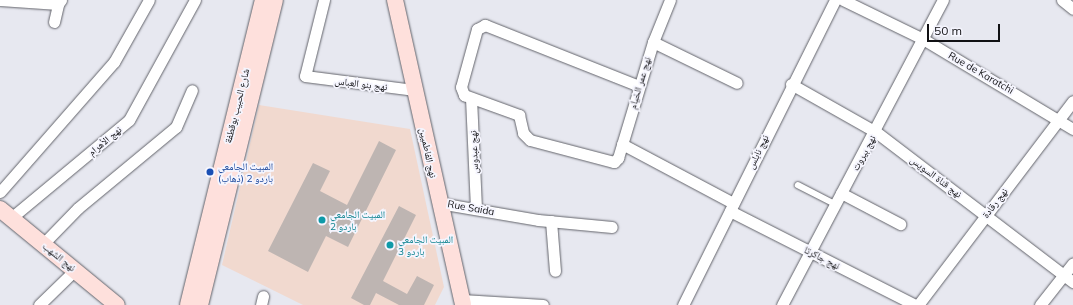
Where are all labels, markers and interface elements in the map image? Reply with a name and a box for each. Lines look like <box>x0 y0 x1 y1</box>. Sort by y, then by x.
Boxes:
scale bar <box>929 16 1002 42</box>
text: 50 m <box>934 23 962 38</box>
street label: Rue de Karatchi <box>946 49 1016 97</box>
street label: نهج عمر الخيام <box>626 56 654 110</box>
street label: شارع الحبيب بوقطفة <box>222 67 252 145</box>
street label: نهج بنو العباس <box>334 75 388 93</box>
street label: نهج الأهرام <box>86 124 124 158</box>
street label: نهج الفاطميين <box>417 127 439 179</box>
street label: نهج عبدوس <box>467 130 481 174</box>
street label: نهج نابلس <box>745 133 771 171</box>
street label: نهج بيروت <box>849 133 879 173</box>
street label: نهج قناة السويس <box>908 154 964 200</box>
place label: المبيت الجامعي باردو 2 (ذهاب) <box>218 160 273 184</box>
marker: المبيت الجامعي باردو 2 (ذهاب) <box>205 167 215 177</box>
street label: نهج رقادة <box>980 186 1010 220</box>
street label: Rue Saida <box>447 198 495 218</box>
place label: المبيت الجامعي باردو 2 <box>330 208 385 232</box>
marker: المبيت الجامعي باردو 2 <box>317 215 327 225</box>
place label: المبيت الجامعي باردو 3 <box>398 233 453 256</box>
street label: نهج الشهب <box>40 240 78 274</box>
marker: المبيت الجامعي باردو 3 <box>385 240 395 250</box>
street label: نهج جاكرتا <box>802 244 842 272</box>

